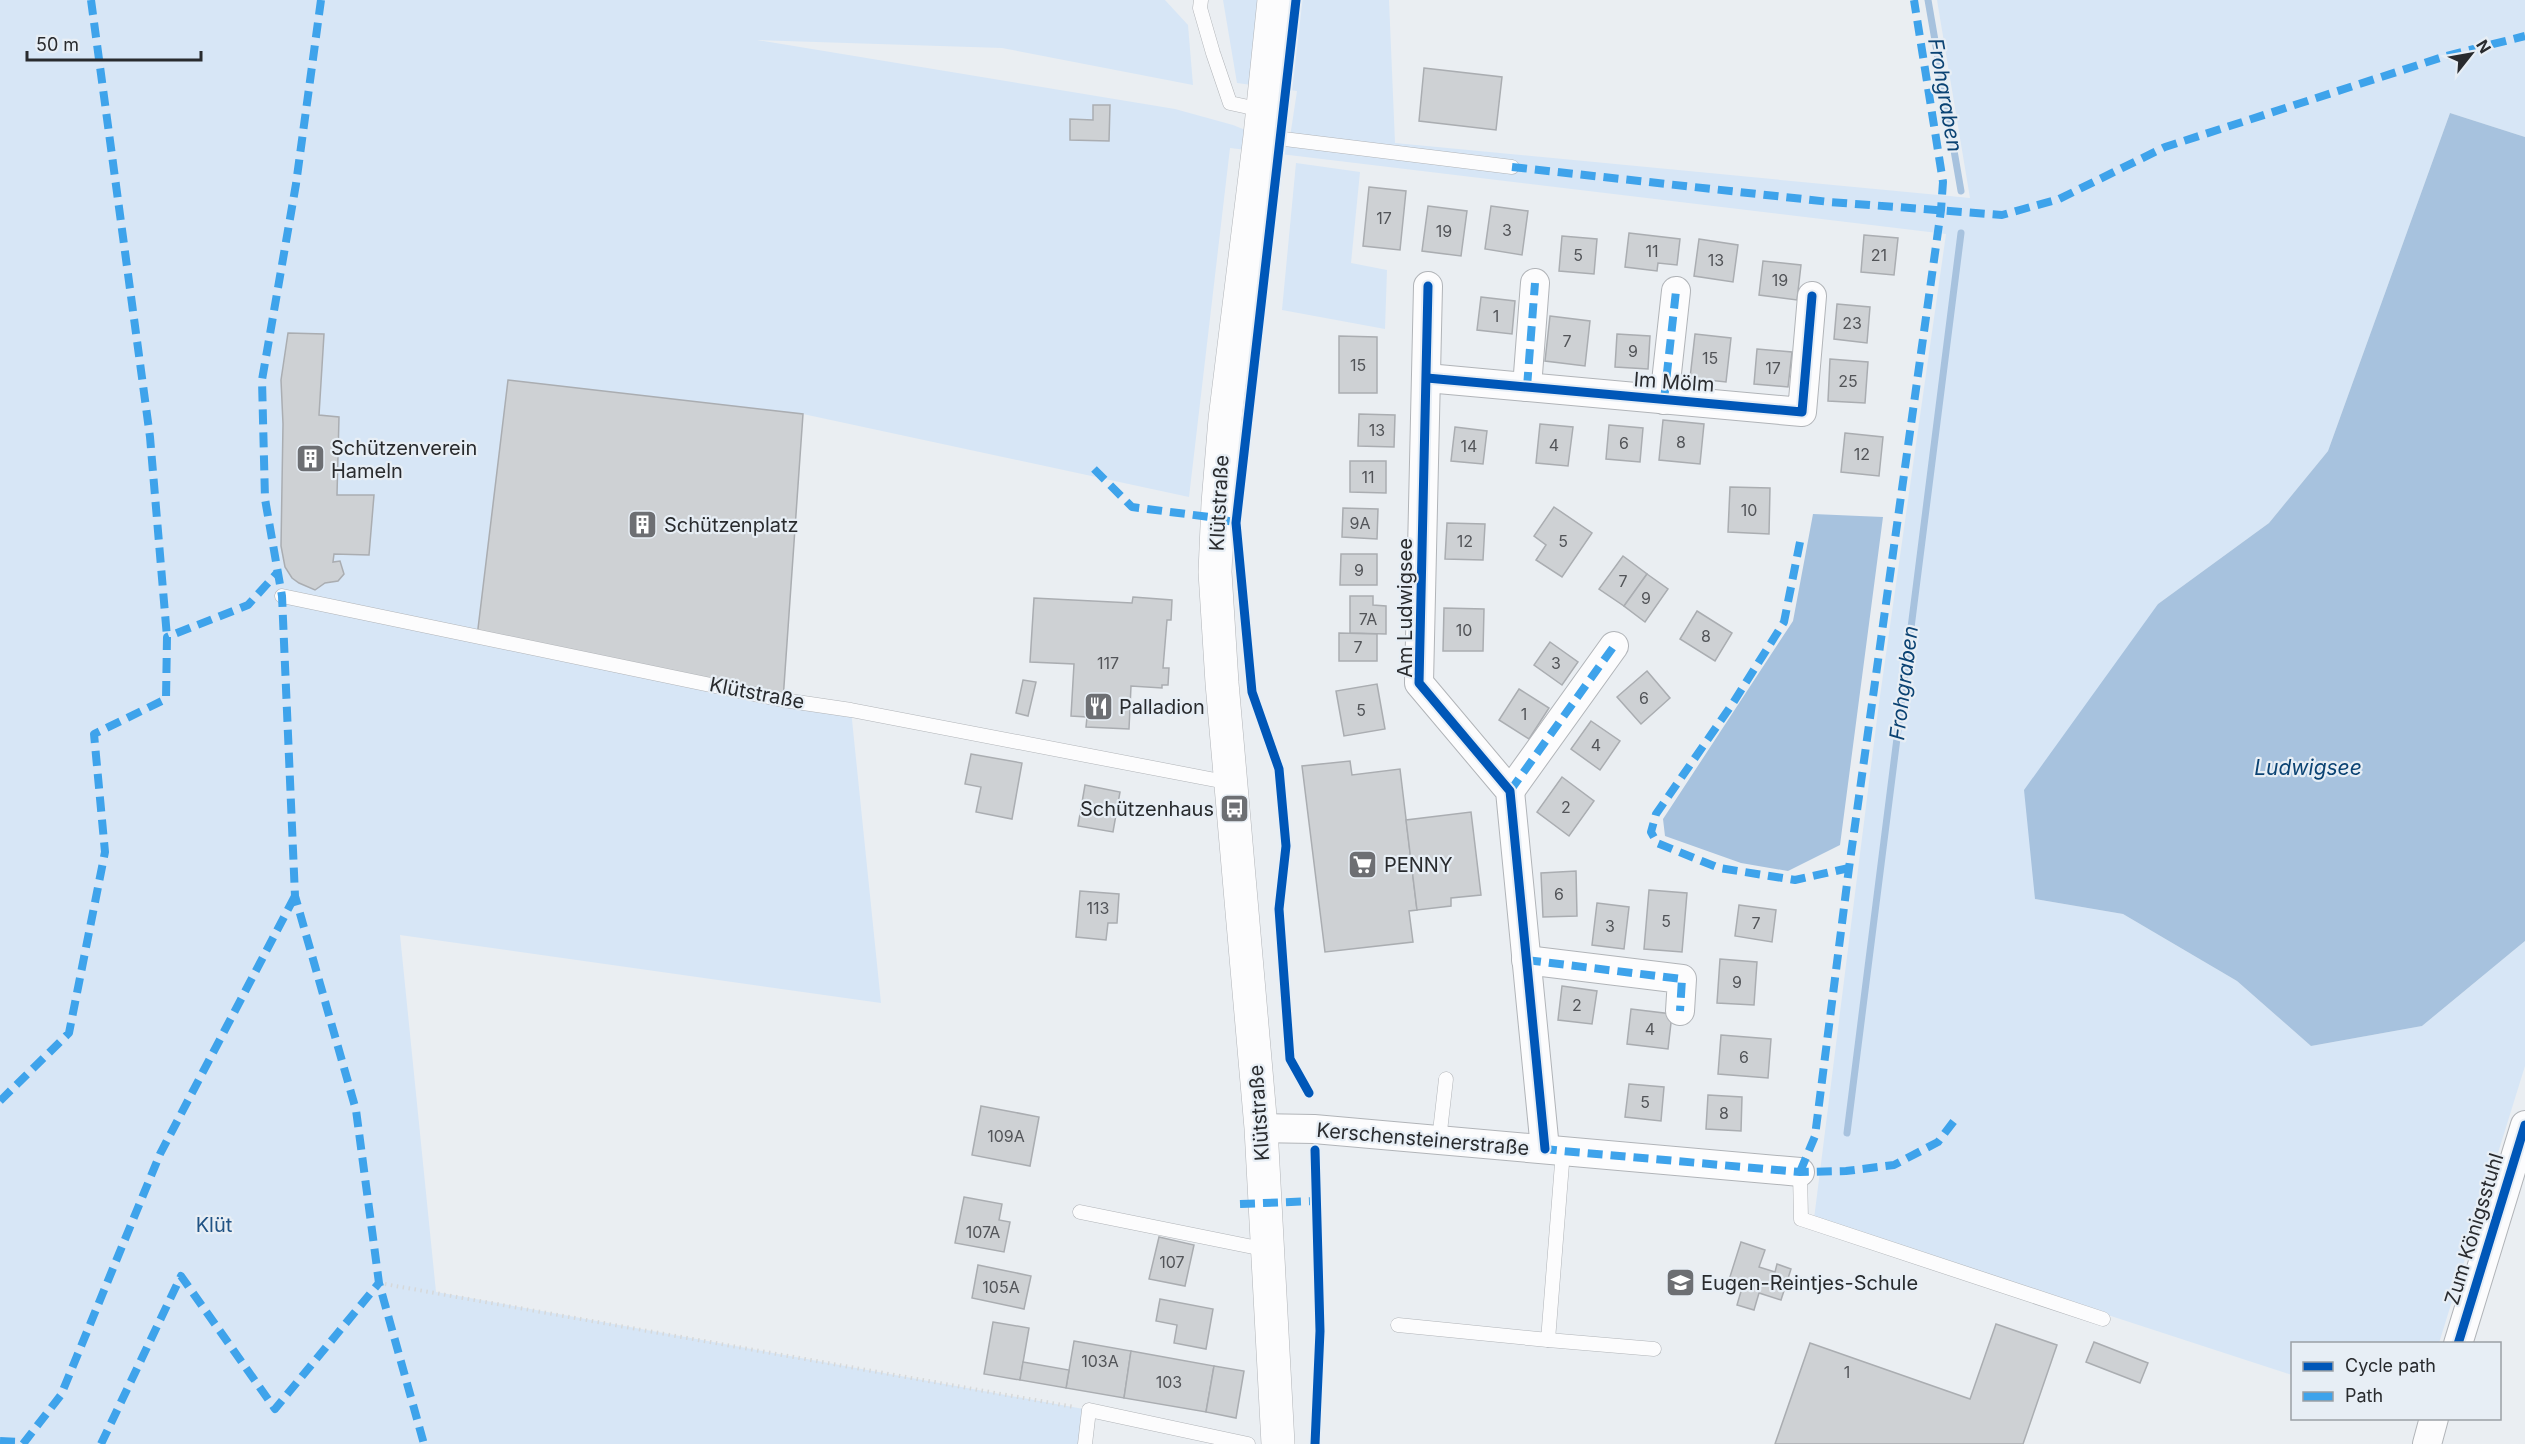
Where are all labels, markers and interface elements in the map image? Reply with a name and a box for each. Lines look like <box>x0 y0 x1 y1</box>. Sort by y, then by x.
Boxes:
scale bar <box>27 24 201 62</box>
north arrow <box>2441 24 2501 84</box>
text: 50 m <box>36 34 79 55</box>
water label: Frohgraben <box>1923 36 1968 154</box>
text: N <box>2472 36 2496 57</box>
house number: 17 <box>1376 208 1392 228</box>
house number: 3 <box>1502 220 1512 240</box>
house number: 19 <box>1436 221 1452 241</box>
house number: 11 <box>1645 241 1659 261</box>
house number: 5 <box>1573 245 1583 265</box>
house number: 21 <box>1871 245 1887 265</box>
house number: 13 <box>1708 250 1724 270</box>
house number: 19 <box>1772 270 1788 290</box>
house number: 1 <box>1493 306 1499 326</box>
house number: 23 <box>1842 313 1862 333</box>
house number: 7 <box>1562 331 1572 351</box>
house number: 9 <box>1628 341 1638 361</box>
house number: 15 <box>1702 348 1718 368</box>
house number: 15 <box>1350 355 1366 375</box>
house number: 17 <box>1765 358 1781 378</box>
street label: Im Mölm <box>1633 367 1715 397</box>
house number: 25 <box>1838 371 1858 391</box>
house number: 13 <box>1369 420 1385 440</box>
house number: 8 <box>1676 432 1686 452</box>
house number: 6 <box>1619 433 1629 453</box>
house number: 4 <box>1549 435 1559 455</box>
place label: Schützenverein Hameln <box>331 436 477 483</box>
house number: 14 <box>1461 436 1477 456</box>
building icon: Schützenverein Hameln <box>294 443 326 475</box>
house number: 12 <box>1854 444 1870 464</box>
street label: Klütstraße <box>1204 454 1234 552</box>
house number: 11 <box>1361 467 1375 487</box>
house number: 10 <box>1741 500 1757 520</box>
building icon: Schützenplatz <box>627 509 659 541</box>
place label: Schützenplatz <box>664 513 799 537</box>
house number: 9A <box>1350 513 1370 533</box>
house number: 12 <box>1457 531 1473 551</box>
house number: 5 <box>1558 531 1568 551</box>
street label: Am Ludwigsee <box>1393 538 1417 678</box>
house number: 9 <box>1354 560 1364 580</box>
house number: 7 <box>1618 571 1628 591</box>
house number: 9 <box>1641 588 1651 608</box>
house number: 7A <box>1359 609 1377 629</box>
house number: 10 <box>1456 620 1472 640</box>
water label: Frohgraben <box>1884 624 1923 742</box>
house number: 8 <box>1701 626 1711 646</box>
house number: 7 <box>1353 637 1363 657</box>
house number: 117 <box>1097 653 1119 673</box>
house number: 3 <box>1551 653 1561 673</box>
street label: Klütstraße <box>707 672 807 714</box>
house number: 6 <box>1639 688 1649 708</box>
restaurant icon: Palladion <box>1082 691 1114 723</box>
place label: Palladion <box>1119 695 1205 719</box>
house number: 5 <box>1356 700 1366 720</box>
house number: 1 <box>1521 704 1527 724</box>
house number: 4 <box>1591 735 1601 755</box>
water label: Ludwigsee <box>2254 755 2362 780</box>
bus stop icon: Schützenhaus <box>1219 793 1251 825</box>
place label: Schützenhaus <box>1080 797 1214 821</box>
house number: 2 <box>1561 797 1571 817</box>
supermarket icon: PENNY <box>1347 849 1379 881</box>
place label: PENNY <box>1384 853 1453 877</box>
house number: 6 <box>1554 884 1564 904</box>
house number: 113 <box>1087 898 1109 918</box>
house number: 5 <box>1661 911 1671 931</box>
house number: 7 <box>1751 913 1761 933</box>
house number: 3 <box>1605 916 1615 936</box>
house number: 9 <box>1732 972 1742 992</box>
house number: 2 <box>1572 995 1582 1015</box>
house number: 4 <box>1645 1019 1655 1039</box>
house number: 6 <box>1739 1047 1749 1067</box>
street label: Klütstraße <box>1244 1064 1274 1162</box>
house number: 5 <box>1640 1092 1650 1112</box>
house number: 8 <box>1719 1103 1729 1123</box>
street label: Kerschensteinerstraße <box>1316 1118 1530 1160</box>
house number: 109A <box>987 1126 1025 1146</box>
street label: Zum Königsstuhl <box>2440 1150 2508 1308</box>
park label: Klüt <box>196 1213 233 1237</box>
house number: 107A <box>966 1222 1000 1242</box>
house number: 107 <box>1159 1252 1185 1272</box>
school or university icon: Eugen-Reintjes-Schule <box>1664 1267 1696 1299</box>
place label: Eugen-Reintjes-Schule <box>1701 1271 1918 1295</box>
house number: 105A <box>982 1277 1020 1297</box>
legend <box>2291 1342 2501 1420</box>
house number: 103A <box>1081 1351 1119 1371</box>
text: Cycle path <box>2345 1355 2436 1376</box>
house number: 1 <box>1844 1362 1850 1382</box>
house number: 103 <box>1156 1372 1182 1392</box>
text: Path <box>2345 1385 2383 1406</box>

